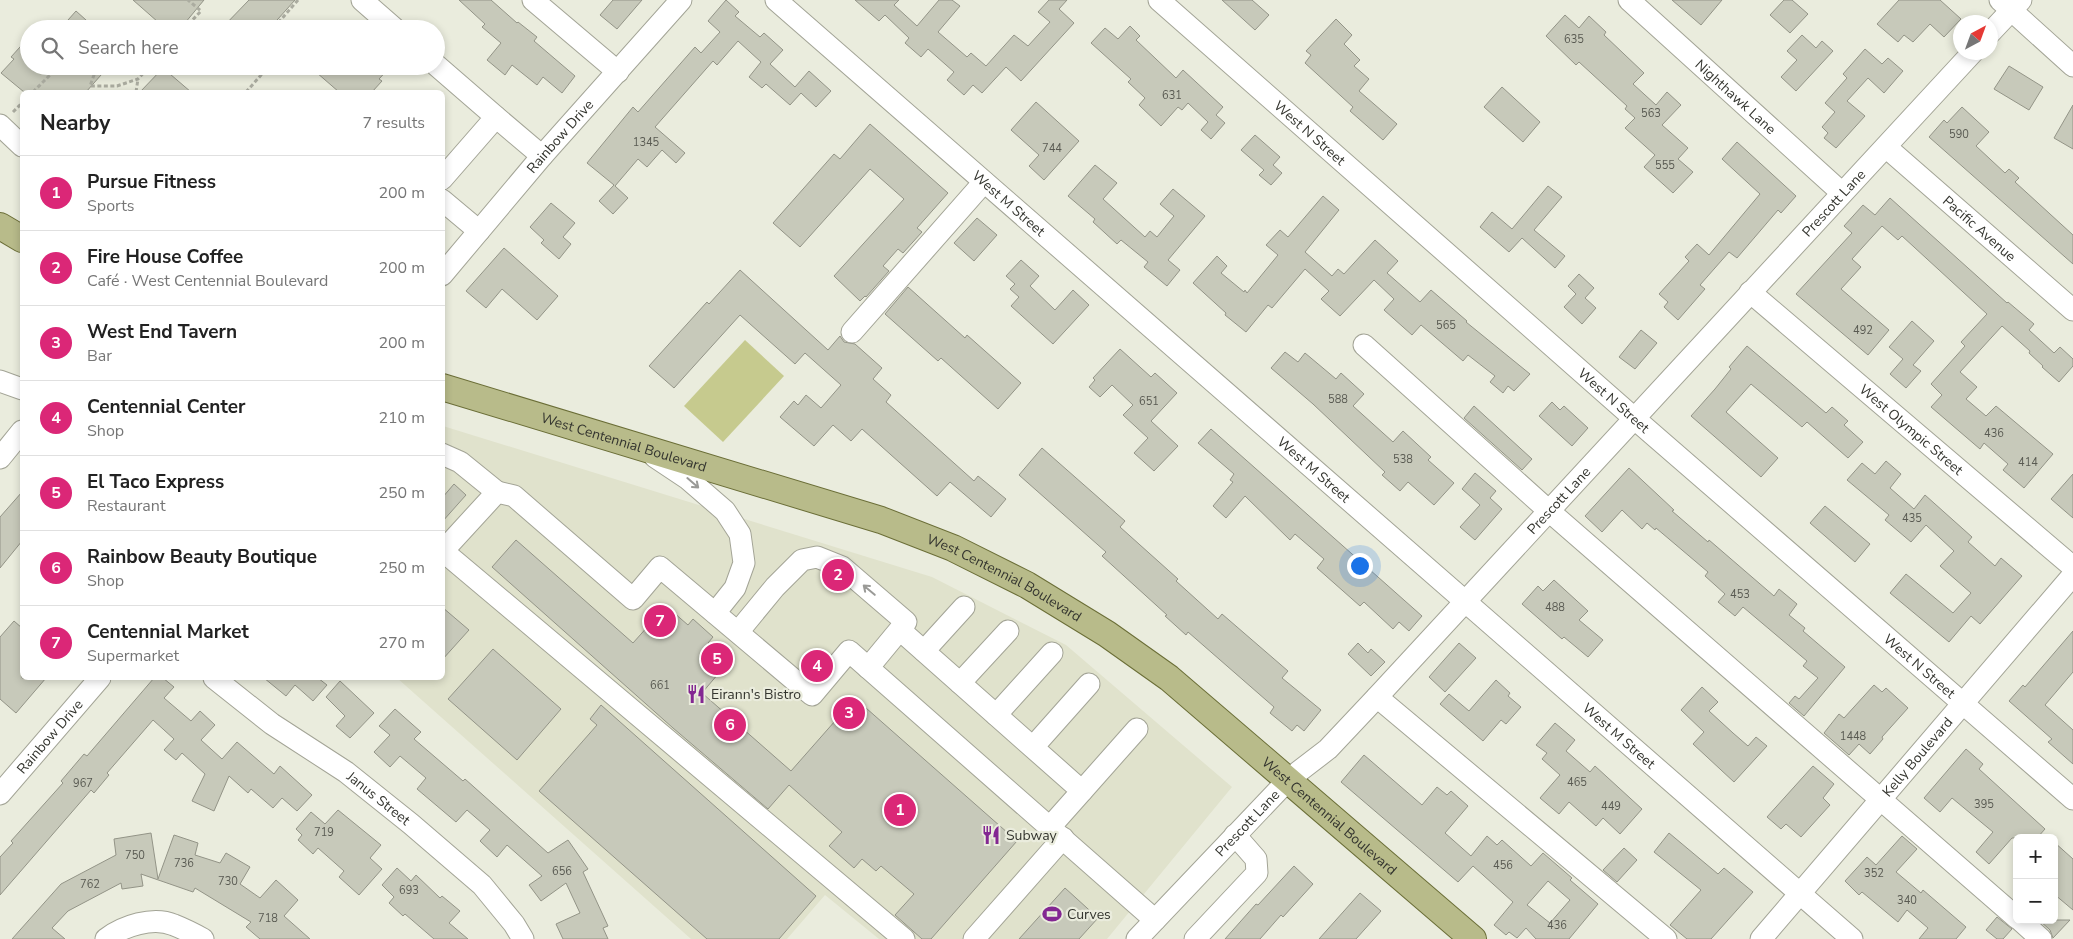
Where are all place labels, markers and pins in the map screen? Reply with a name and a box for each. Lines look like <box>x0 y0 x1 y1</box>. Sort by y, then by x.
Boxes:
pin: 2 <box>822 556 854 594</box>
pin: 7 <box>644 602 676 640</box>
pin: 5 <box>701 640 733 678</box>
pin: 4 <box>801 647 833 685</box>
restaurant icon: Eirann's Bistro <box>685 683 707 705</box>
place label: Eirann's Bistro <box>711 685 801 704</box>
pin: 3 <box>833 694 865 732</box>
pin: 6 <box>714 706 746 744</box>
pin: 1 <box>884 791 916 829</box>
restaurant icon: Subway <box>980 824 1002 846</box>
place label: Subway <box>1006 826 1058 845</box>
sports icon: Curves <box>1041 903 1063 925</box>
place label: Curves <box>1067 905 1111 924</box>

